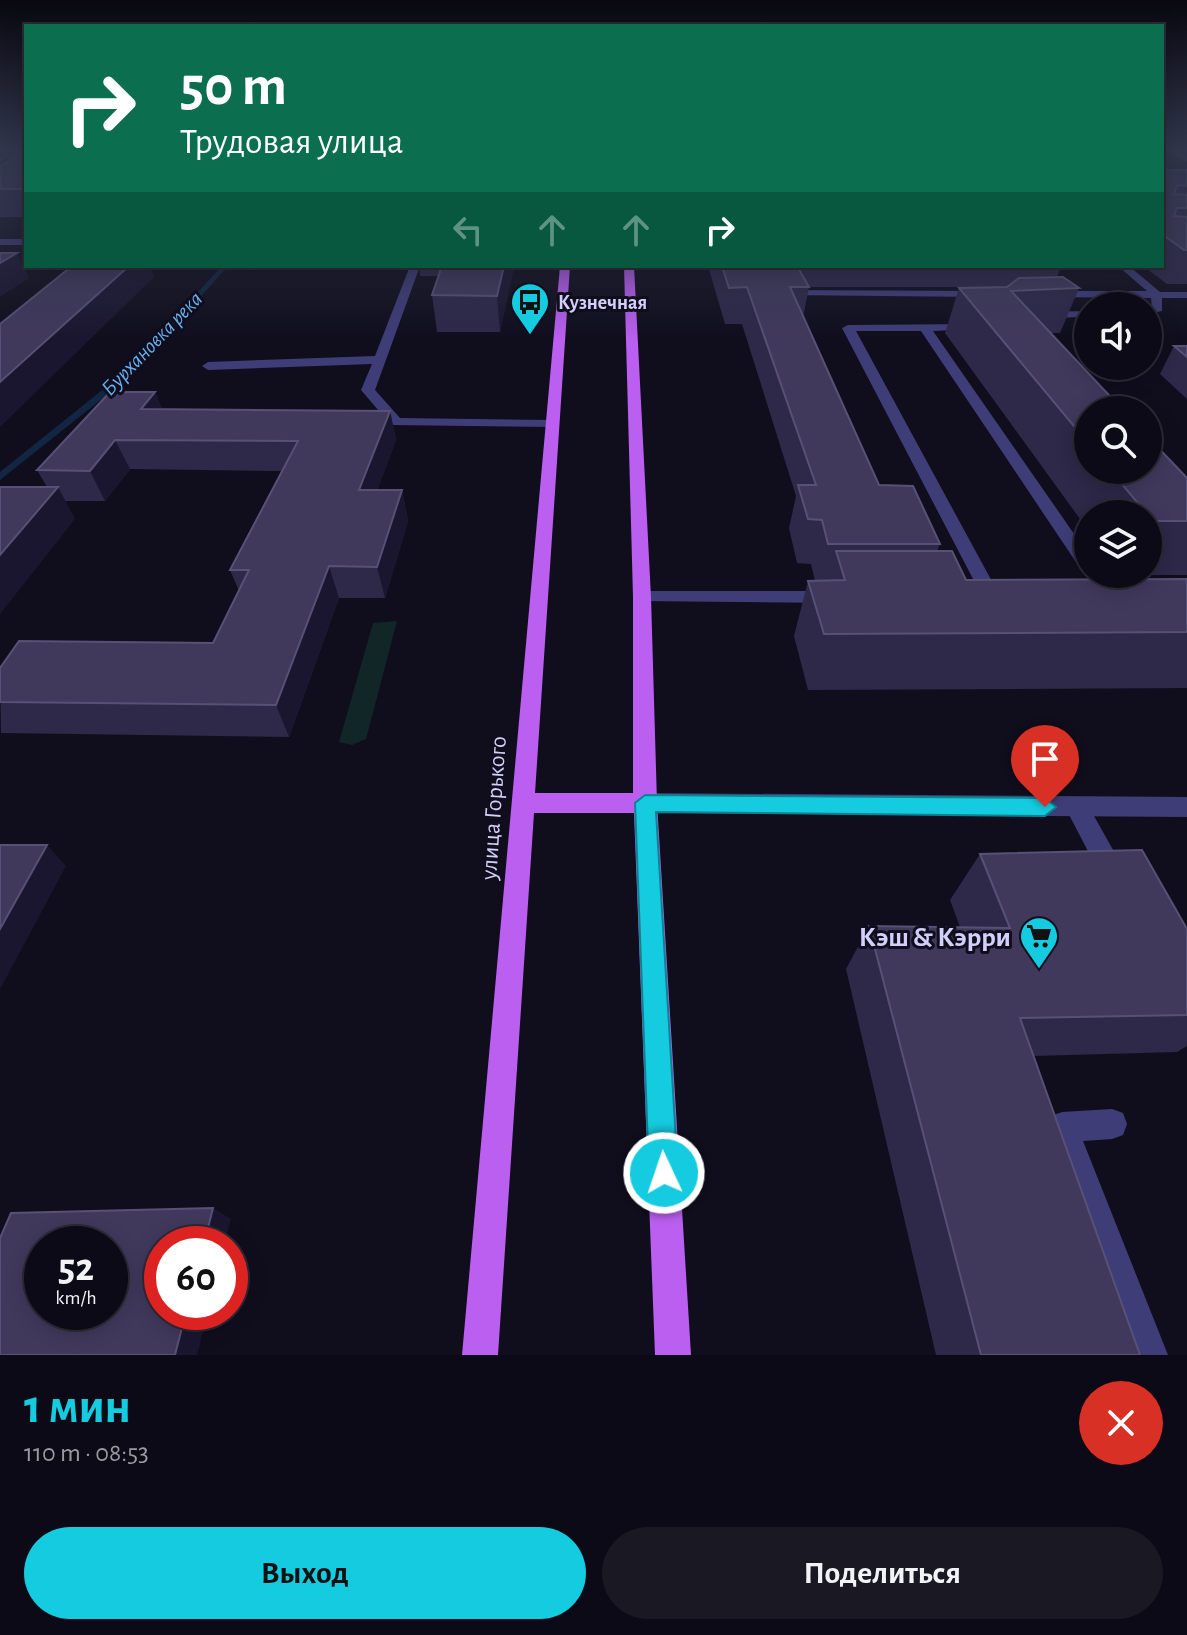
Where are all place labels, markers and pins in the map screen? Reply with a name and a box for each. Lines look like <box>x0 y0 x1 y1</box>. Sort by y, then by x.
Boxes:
bus stop icon: Кузнечная <box>509 281 551 336</box>
place label: Кузнечная <box>558 293 647 313</box>
pin <box>1011 725 1079 807</box>
supermarket icon: Кэш & Кэрри <box>1018 915 1060 970</box>
place label: Кэш & Кэрри <box>859 924 1011 952</box>

